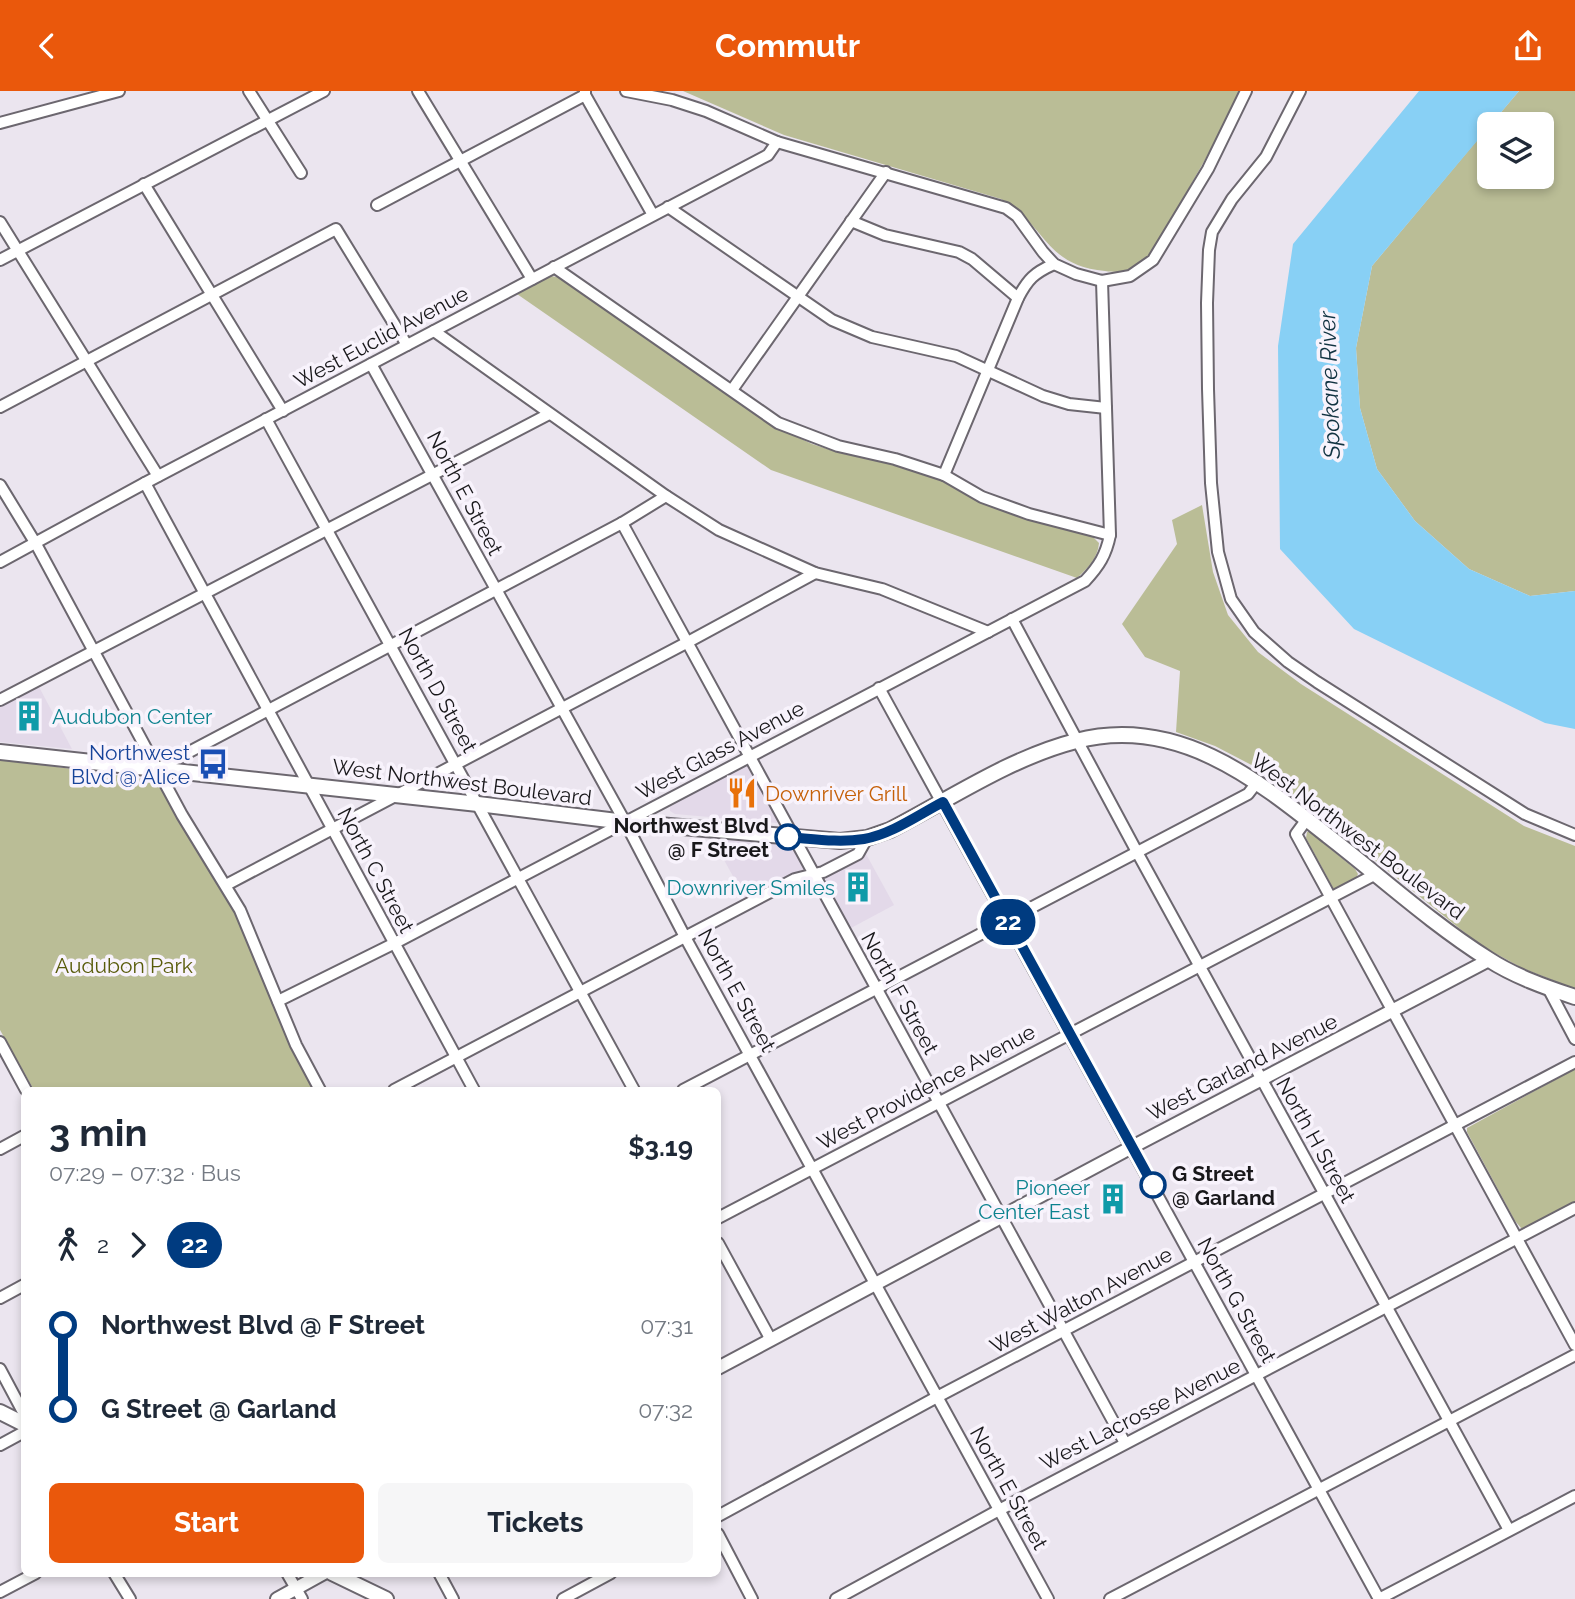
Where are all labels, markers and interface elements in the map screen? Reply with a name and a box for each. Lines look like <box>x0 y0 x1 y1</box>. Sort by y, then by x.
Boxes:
icon: back <box>28 27 66 65</box>
text: Commutr <box>715 27 860 64</box>
icon: share <box>1509 27 1547 65</box>
map controls <box>1477 112 1554 189</box>
button: layers <box>1477 112 1554 189</box>
street label: West Euclid Avenue <box>290 280 472 394</box>
water label: Spokane River <box>1313 310 1345 460</box>
street label: North E Street <box>422 427 508 559</box>
street label: North D Street <box>393 623 483 757</box>
street label: West Glass Avenue <box>632 695 808 805</box>
building icon: Audubon Center <box>12 699 46 733</box>
place label: Audubon Center <box>52 704 213 729</box>
place label: Northwest Blvd @ Alice <box>71 740 190 789</box>
bus stop icon: Northwest Blvd @ Alice <box>196 747 230 781</box>
street label: West Northwest Boulevard <box>1246 747 1470 925</box>
street label: West Northwest Boulevard <box>331 754 593 810</box>
restaurant icon: Downriver Grill <box>725 776 759 810</box>
place label: Downriver Grill <box>765 781 907 806</box>
street label: North C Street <box>332 803 420 937</box>
place label: Northwest Blvd @ F Street <box>613 813 769 862</box>
marker: Northwest Blvd @ F Street <box>775 824 801 850</box>
building icon: Downriver Smiles <box>841 870 875 904</box>
place label: Downriver Smiles <box>666 875 835 900</box>
line badge: 22 <box>976 899 1040 945</box>
text: 22 <box>994 907 1022 936</box>
street label: North E Street <box>693 924 781 1056</box>
street label: North F Street <box>856 927 944 1059</box>
park label: Audubon Park <box>55 953 193 978</box>
street label: West Garland Avenue <box>1143 1008 1341 1126</box>
street label: West Providence Avenue <box>813 1019 1039 1155</box>
street label: North H Street <box>1271 1073 1361 1207</box>
text: 3 min <box>49 1110 147 1155</box>
text: $3.19 <box>628 1132 693 1162</box>
text: 07:29 – 07:32 · Bus <box>49 1159 241 1186</box>
place label: G Street @ Garland <box>1172 1161 1275 1210</box>
marker: G Street @ Garland <box>1140 1172 1166 1198</box>
place label: Pioneer Center East <box>978 1175 1091 1224</box>
building icon: Pioneer Center East <box>1096 1182 1130 1216</box>
icon: walk <box>49 1226 87 1264</box>
icon: forward <box>119 1226 157 1264</box>
text: 22 <box>181 1230 208 1259</box>
text: 2 <box>97 1231 109 1258</box>
street label: North G Street <box>1192 1233 1282 1367</box>
street label: West Walton Avenue <box>986 1241 1176 1359</box>
text: Northwest Blvd @ F Street <box>101 1310 425 1340</box>
text: 07:31 <box>640 1312 693 1339</box>
street label: West Lacrosse Avenue <box>1036 1353 1244 1475</box>
text: G Street @ Garland <box>101 1394 337 1424</box>
text: 07:32 <box>638 1396 693 1423</box>
street label: North E Street <box>965 1422 1053 1554</box>
button: Start <box>49 1483 364 1563</box>
button: Tickets <box>378 1483 693 1563</box>

